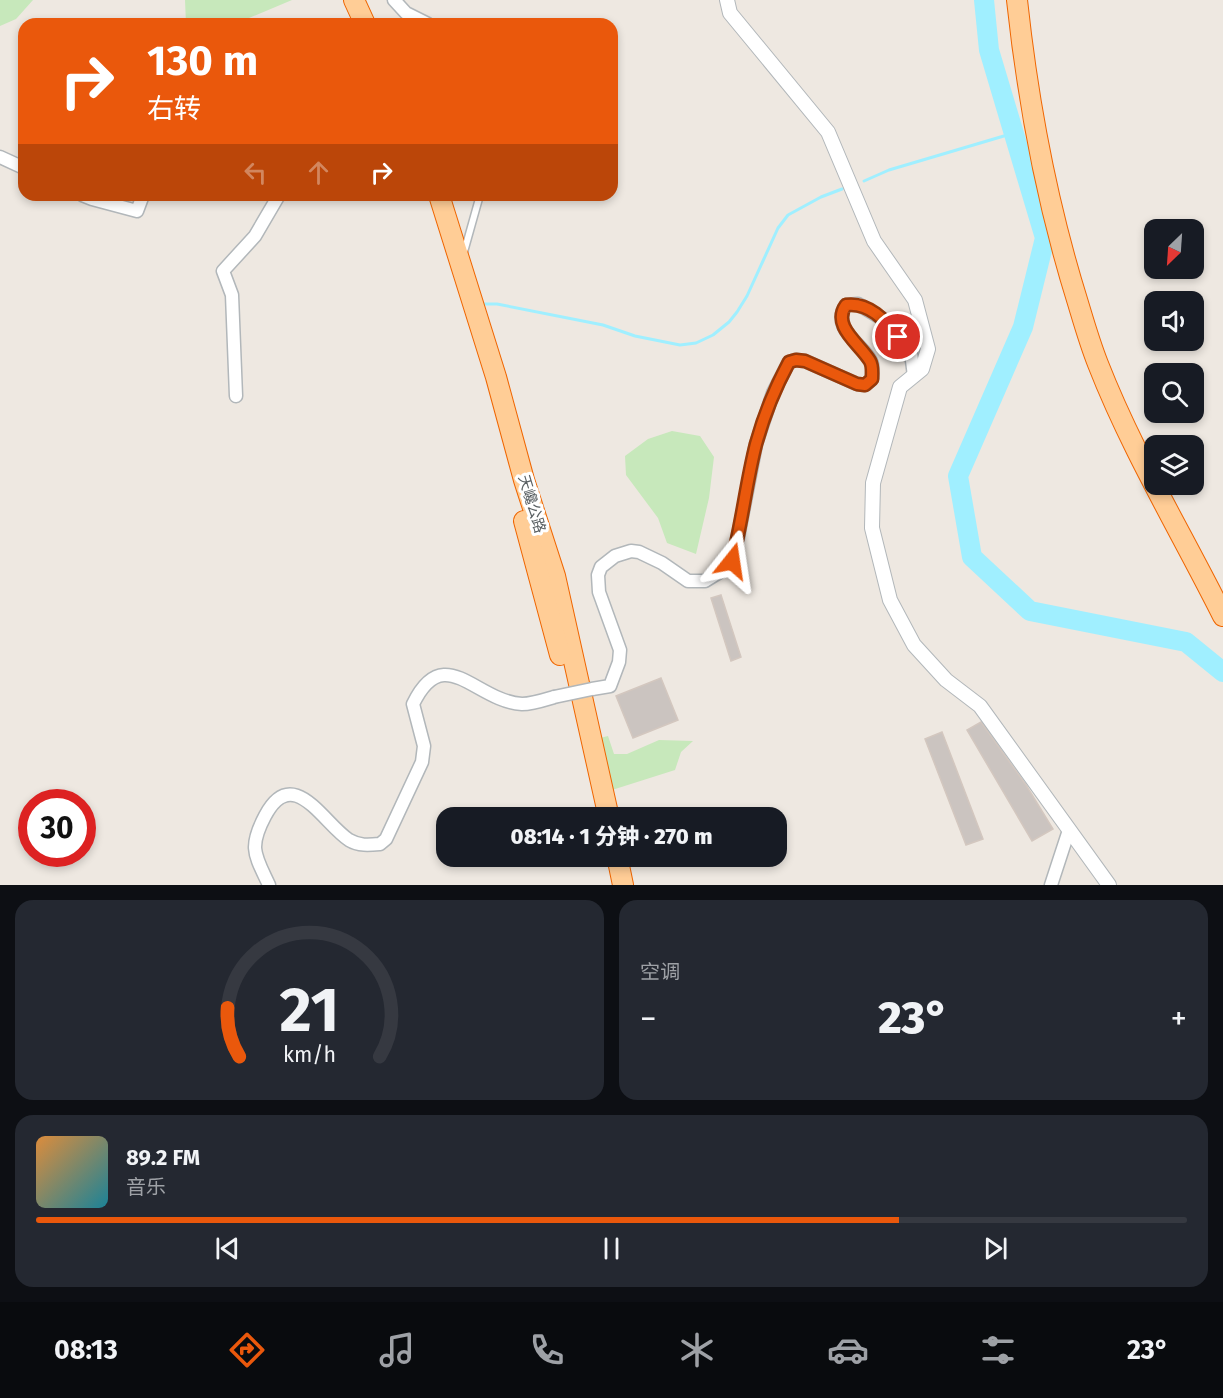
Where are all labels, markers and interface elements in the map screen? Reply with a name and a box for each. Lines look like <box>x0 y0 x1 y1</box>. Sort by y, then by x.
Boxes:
text: 130 m <box>147 36 258 86</box>
icon: right <box>48 42 126 120</box>
text: 右转 <box>147 93 201 125</box>
icon: left <box>239 156 272 189</box>
icon: ahead <box>302 156 335 189</box>
icon: right <box>365 156 398 189</box>
north arrow <box>1144 219 1204 279</box>
map controls <box>1144 219 1204 495</box>
button: sound <box>1144 291 1204 351</box>
pin <box>872 311 923 362</box>
icon: arrive <box>881 320 914 353</box>
button: search <box>1144 363 1204 423</box>
button: layers <box>1144 435 1204 495</box>
street label: 天巉公路 <box>515 473 549 535</box>
position arrow <box>700 529 764 593</box>
speed limit sign: 30 <box>18 789 96 867</box>
text: 08:14 · 1 分钟 · 270 m <box>511 823 712 850</box>
text: 空调 <box>640 960 680 984</box>
text: 21 <box>280 973 339 1048</box>
text: 23° <box>878 991 949 1045</box>
text: − <box>640 999 657 1039</box>
text: + <box>1171 999 1187 1039</box>
text: km/h <box>283 1042 336 1068</box>
text: 89.2 FM <box>126 1144 200 1171</box>
text: 音乐 <box>126 1175 166 1199</box>
icon: previous <box>211 1232 244 1265</box>
icon: pause <box>595 1232 628 1265</box>
icon: next <box>979 1232 1012 1265</box>
icon: directions <box>226 1329 268 1371</box>
icon: music <box>376 1329 418 1371</box>
icon: phone <box>526 1329 568 1371</box>
icon: climate <box>676 1329 718 1371</box>
icon: car <box>827 1329 869 1371</box>
icon: filters <box>977 1329 1019 1371</box>
text: 08:13 <box>54 1334 118 1366</box>
text: 23° <box>1127 1334 1169 1366</box>

